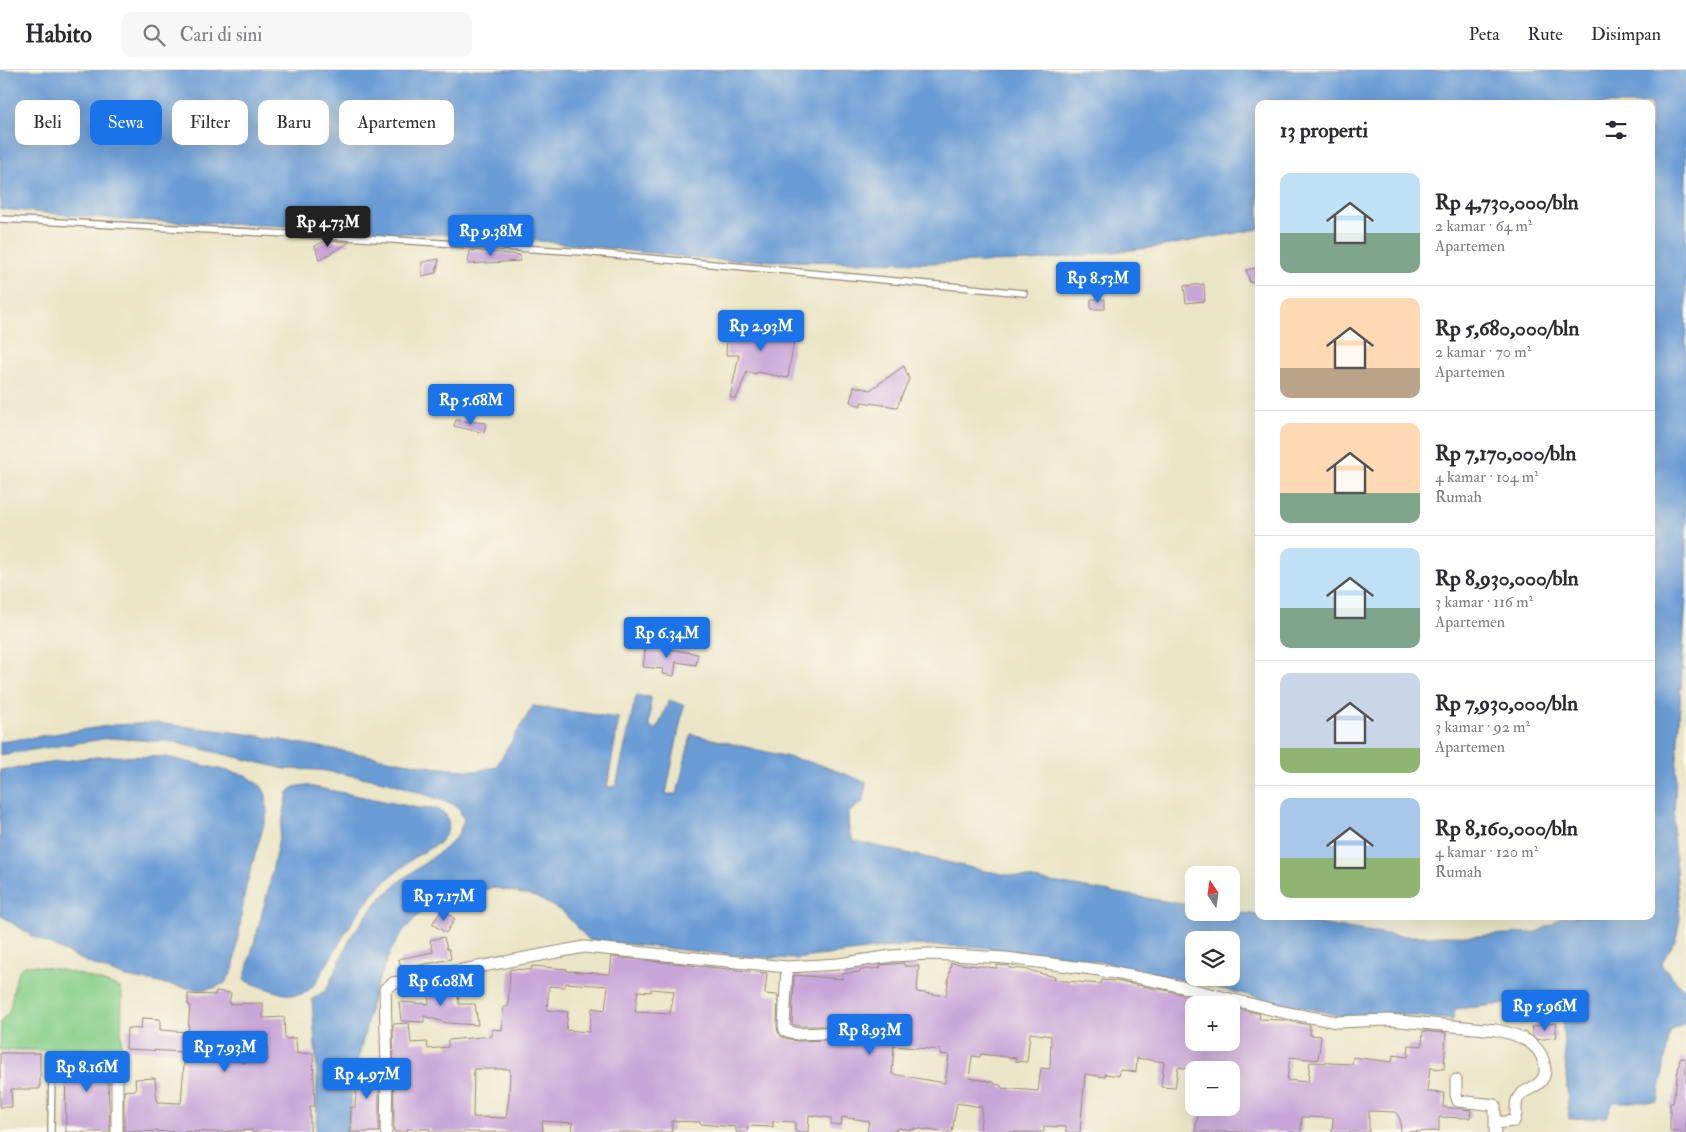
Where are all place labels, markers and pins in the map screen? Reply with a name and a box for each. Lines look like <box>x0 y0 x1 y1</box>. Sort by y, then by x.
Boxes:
pin: Rp 4.73M <box>276 206 380 248</box>
pin: Rp 9.38M <box>439 214 543 257</box>
pin: Rp 8.53M <box>1046 262 1150 304</box>
pin: Rp 2.93M <box>709 310 813 352</box>
pin: Rp 5.68M <box>419 384 523 426</box>
pin: Rp 6.34M <box>615 616 719 659</box>
pin: Rp 7.17M <box>392 880 496 922</box>
pin: Rp 6.08M <box>389 964 493 1007</box>
pin: Rp 5.96M <box>1493 990 1597 1032</box>
pin: Rp 8.93M <box>818 1014 922 1056</box>
pin: Rp 7.93M <box>173 1030 277 1073</box>
pin: Rp 8.16M <box>35 1050 139 1093</box>
pin: Rp 4.97M <box>315 1058 419 1100</box>

